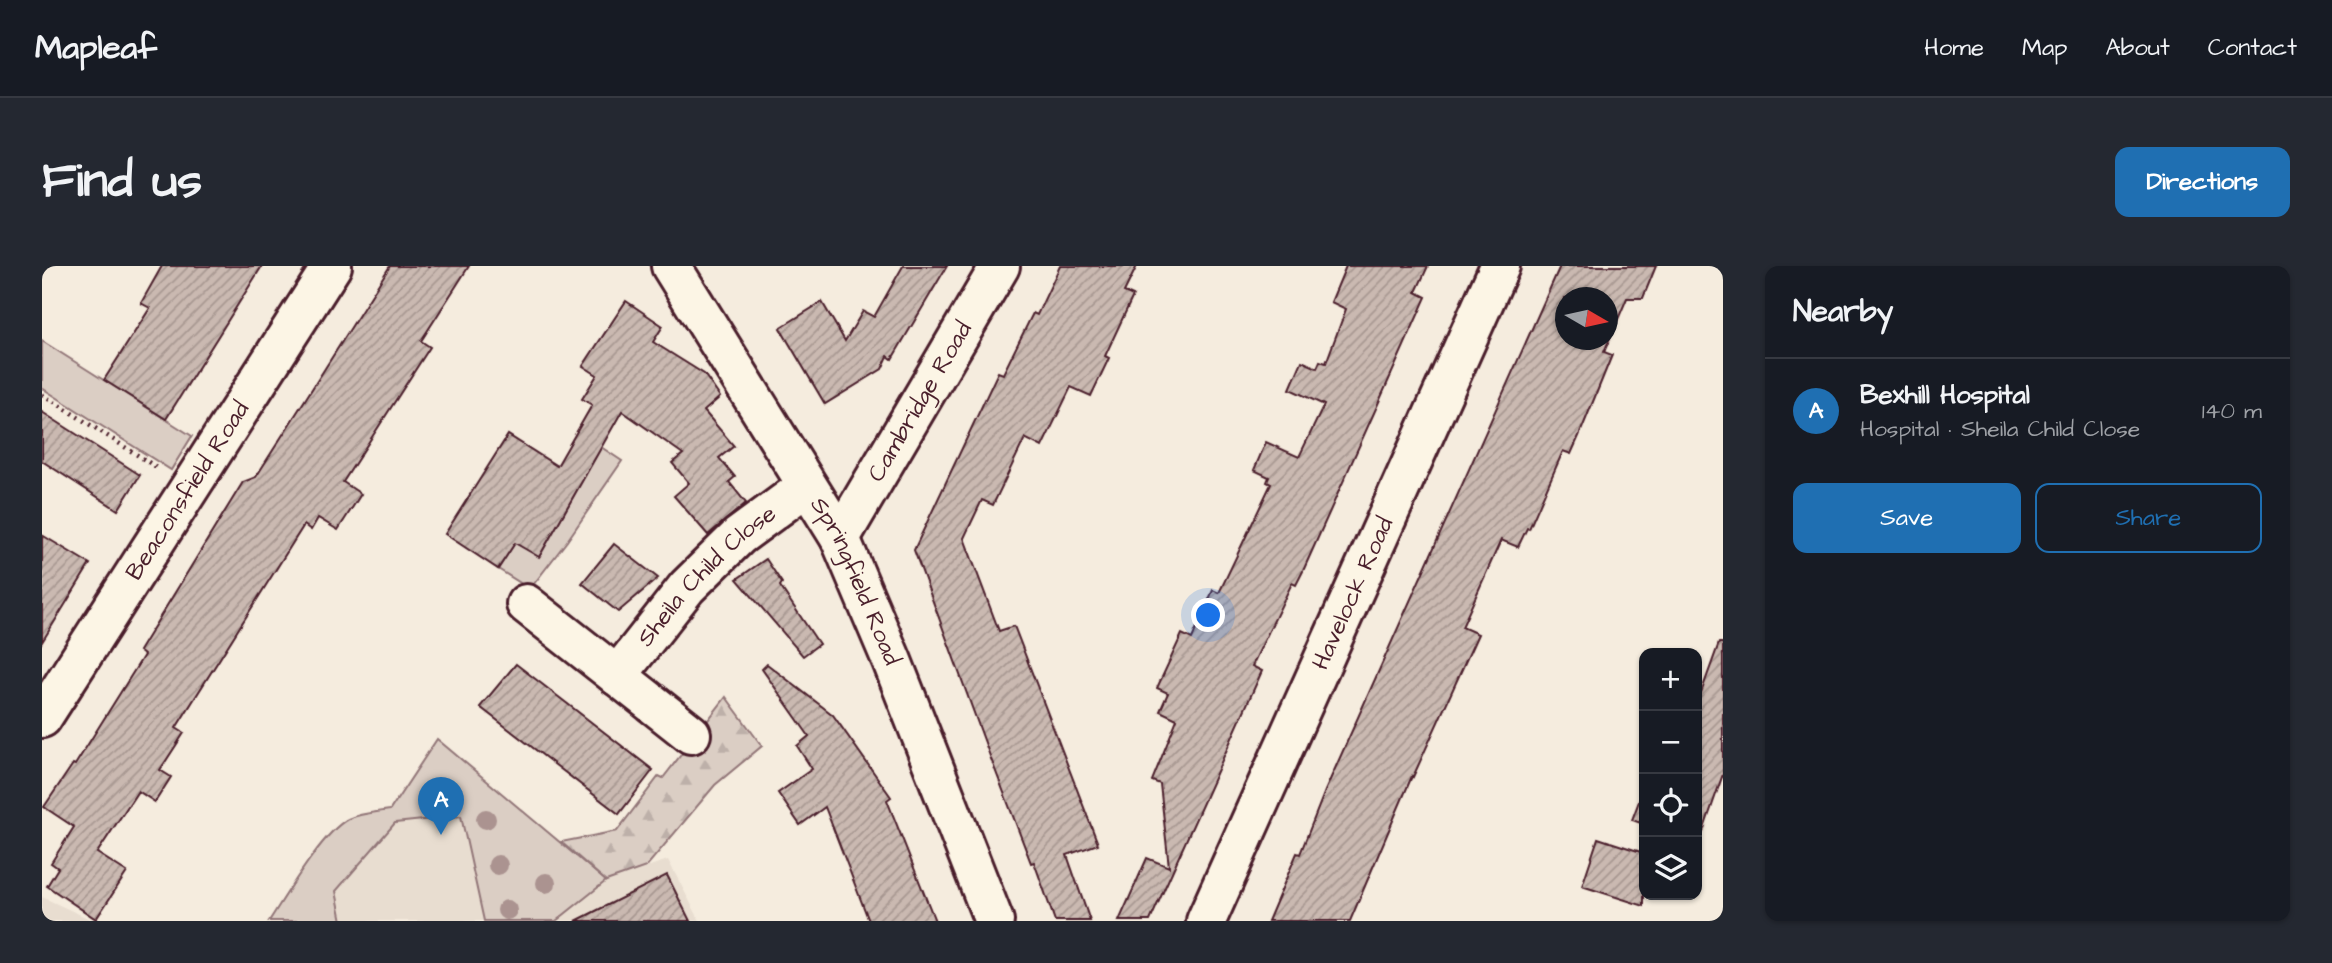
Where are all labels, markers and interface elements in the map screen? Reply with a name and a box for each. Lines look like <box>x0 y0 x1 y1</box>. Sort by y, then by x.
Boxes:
text: Mapleaf <box>35 25 157 71</box>
text: Home <box>1924 31 1984 65</box>
text: Map <box>2022 31 2067 65</box>
text: About <box>2105 31 2170 65</box>
text: Contact <box>2208 31 2297 65</box>
button: Directions <box>2115 147 2290 217</box>
text: Find us <box>42 148 202 216</box>
north arrow <box>1555 287 1618 350</box>
text: Nearby <box>1793 291 1893 333</box>
street label: Cambridge Road <box>860 315 981 488</box>
text: Bexhill Hospital <box>1860 377 2030 413</box>
street label: Beaconsfield Road <box>118 395 258 587</box>
text: A <box>1809 395 1823 427</box>
text: 140 m <box>2202 395 2262 427</box>
text: Hospital · Sheila Child Close <box>1860 413 2140 445</box>
button: Save <box>1793 483 2021 553</box>
button: Share <box>2035 483 2262 553</box>
street label: Springfield Road <box>802 491 909 670</box>
street label: Sheila Child Close <box>629 497 783 654</box>
street label: Havelock Road <box>1304 512 1402 675</box>
your location <box>1191 598 1225 632</box>
map controls <box>1639 648 1702 900</box>
button: + <box>1639 648 1702 711</box>
button: − <box>1639 711 1702 774</box>
button: locate <box>1639 774 1702 837</box>
pin: A <box>418 777 464 835</box>
button: layers <box>1639 837 1702 900</box>

